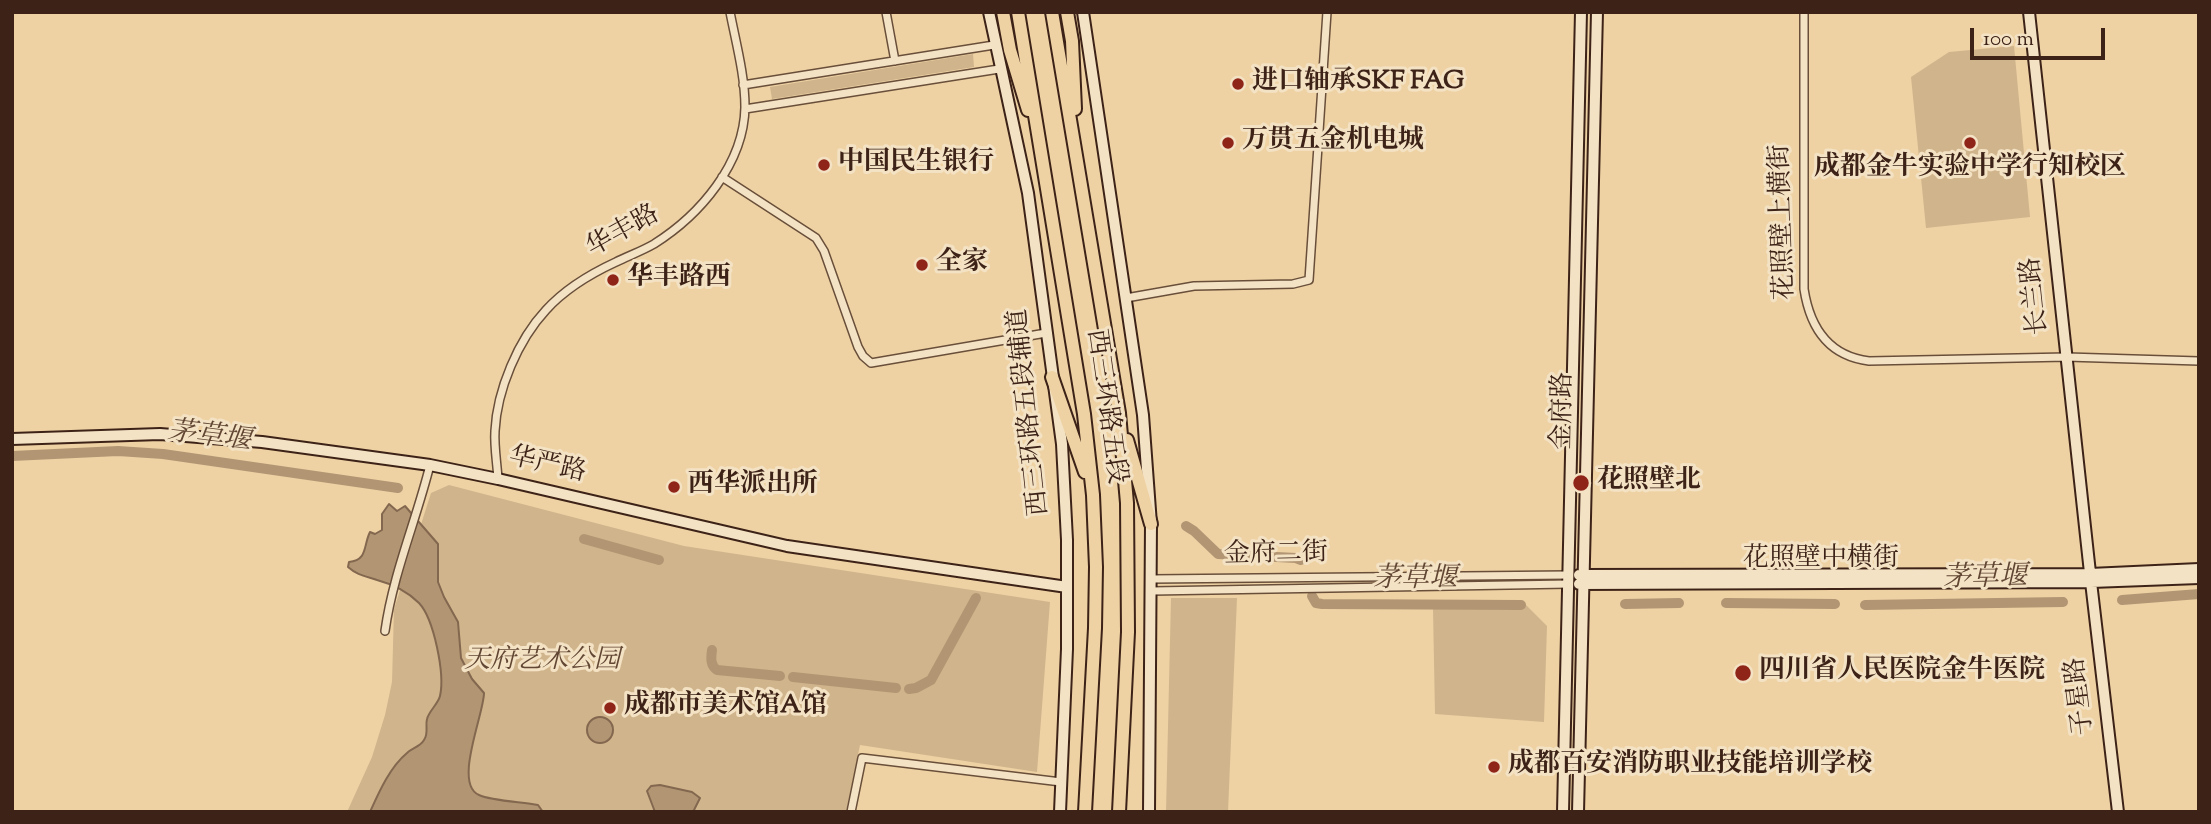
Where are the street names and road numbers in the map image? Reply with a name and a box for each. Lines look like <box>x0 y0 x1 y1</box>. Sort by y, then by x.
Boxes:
street label: 花照壁上横街 <box>1767 144 1803 300</box>
street label: 华丰路 <box>582 200 666 266</box>
street label: 长兰路 <box>2017 256 2057 336</box>
street label: 西三环路五段辅道 <box>1005 307 1057 517</box>
street label: 西三环路五段 <box>1078 328 1130 486</box>
street label: 金府路 <box>1549 372 1581 450</box>
street label: 华严路 <box>505 443 589 491</box>
street label: 金府二街 <box>1224 539 1328 573</box>
street label: 花照壁中横街 <box>1743 545 1899 577</box>
street label: 子星路 <box>2062 655 2102 737</box>

